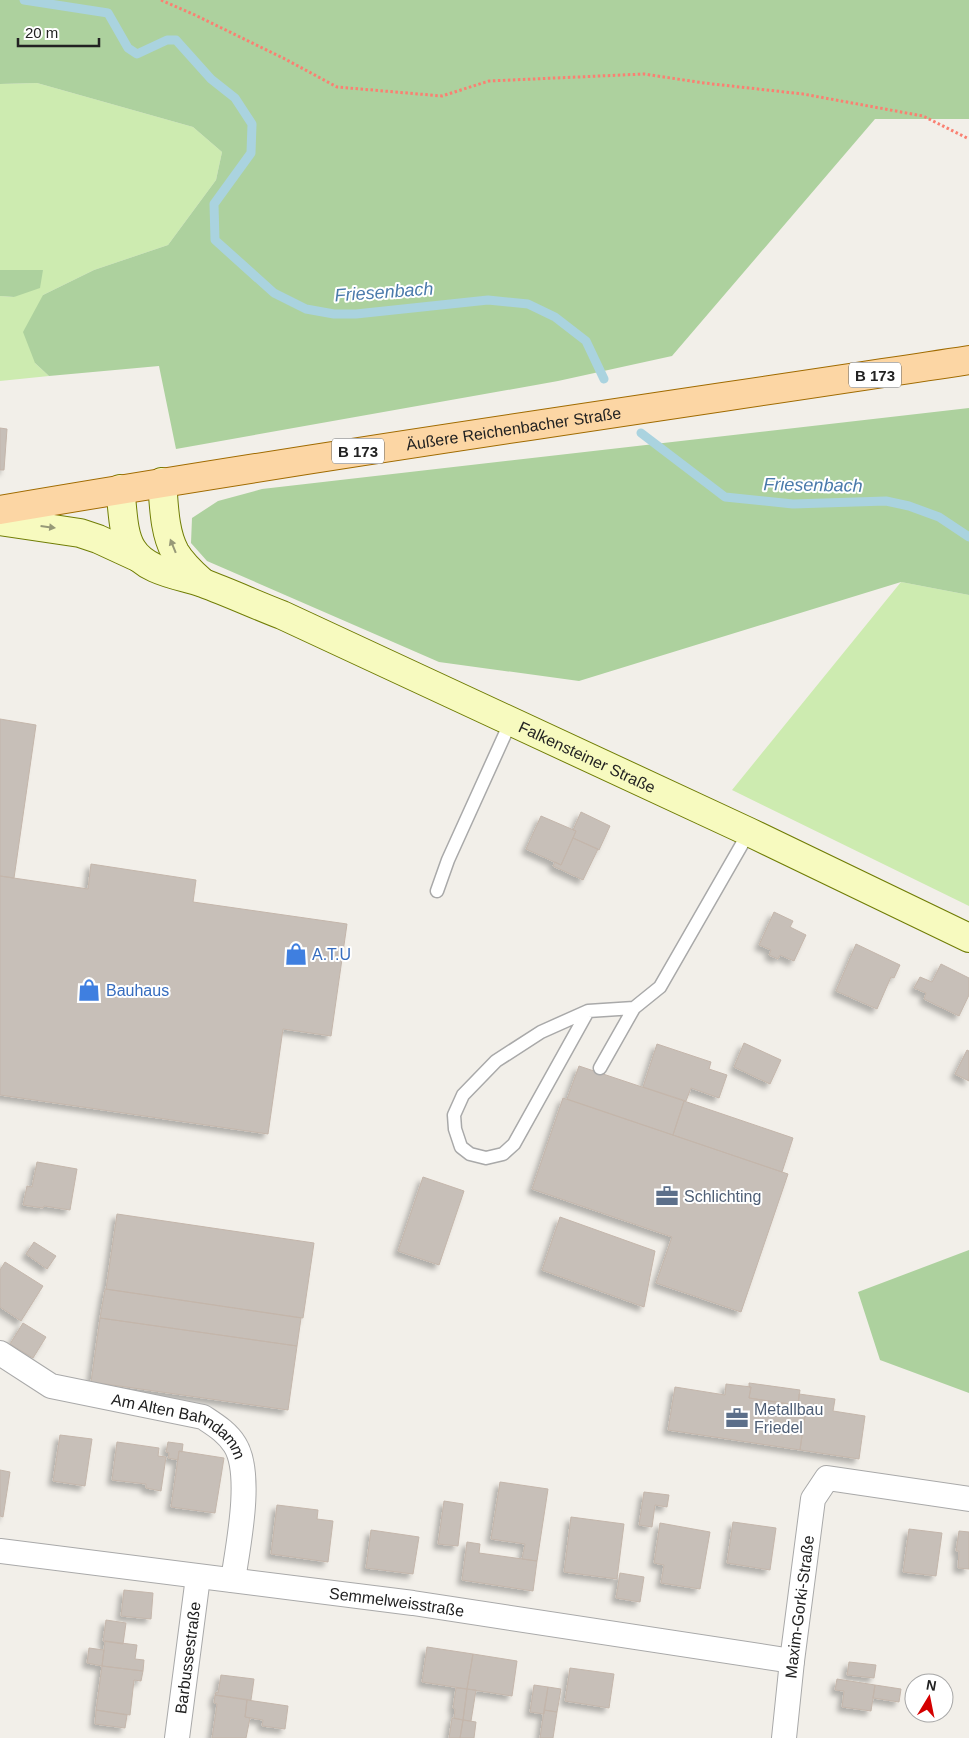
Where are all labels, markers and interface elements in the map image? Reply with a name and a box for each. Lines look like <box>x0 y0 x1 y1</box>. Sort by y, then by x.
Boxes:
scale bar <box>18 15 99 47</box>
text: 20 m <box>25 24 58 41</box>
water label: Friesenbach <box>334 279 434 305</box>
road number: B 173 <box>849 362 901 388</box>
street label: Äußere Reichenbacher Straße <box>405 404 622 453</box>
road number: B 173 <box>332 438 384 464</box>
water label: Friesenbach <box>763 474 863 496</box>
one-way arrow <box>41 523 57 531</box>
one-way arrow <box>168 538 176 553</box>
street label: Falkensteiner Straße <box>516 718 658 796</box>
shop icon: A.T.U <box>283 941 309 967</box>
place label: A.T.U <box>312 946 351 963</box>
shop icon: Bauhaus <box>76 977 102 1003</box>
place label: Bauhaus <box>106 982 169 999</box>
office icon: Schlichting <box>654 1183 680 1209</box>
place label: Schlichting <box>684 1188 761 1205</box>
street label: Am Alten Bahndamm <box>110 1390 249 1461</box>
place label: Metallbau Friedel <box>754 1401 823 1436</box>
office icon: Metallbau Friedel <box>724 1405 750 1431</box>
street label: Maxim-Gorki-Straße <box>782 1534 817 1679</box>
street label: Semmelweisstraße <box>328 1584 466 1619</box>
street label: Barbussestraße <box>172 1600 203 1715</box>
north arrow <box>904 1673 954 1723</box>
text: N <box>925 1676 938 1694</box>

